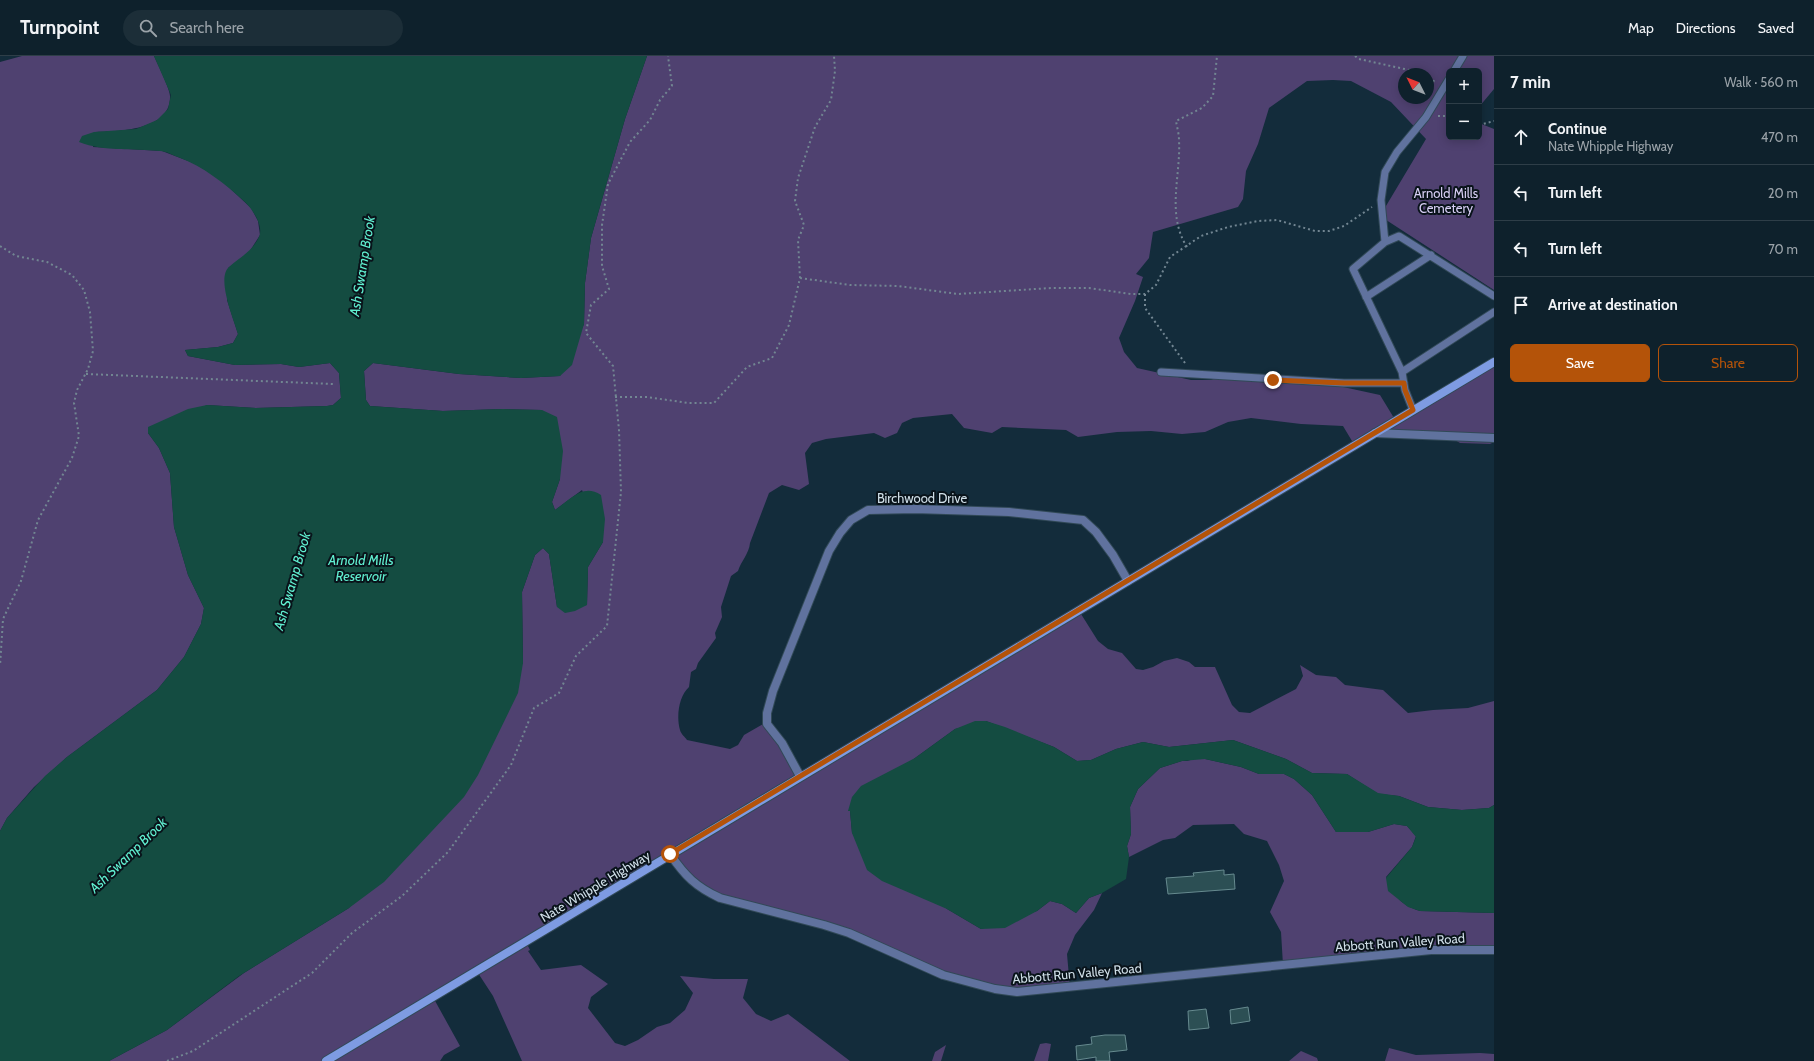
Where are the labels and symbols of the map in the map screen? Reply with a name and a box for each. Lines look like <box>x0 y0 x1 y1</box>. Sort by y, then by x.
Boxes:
north arrow <box>1398 68 1434 104</box>
park label: Arnold Mills Cemetery <box>1414 185 1479 216</box>
water label: Ash Swamp Brook <box>345 214 379 318</box>
route end <box>1264 371 1282 389</box>
street label: Birchwood Drive <box>877 490 967 506</box>
water label: Ash Swamp Brook <box>269 529 315 633</box>
water label: Arnold Mills Reservoir <box>327 551 394 585</box>
water label: Ash Swamp Brook <box>85 813 171 897</box>
route start <box>661 845 679 863</box>
street label: Nate Whipple Highway <box>537 847 653 925</box>
street label: Abbott Run Valley Road <box>1335 929 1465 955</box>
street label: Abbott Run Valley Road <box>1012 959 1142 987</box>

